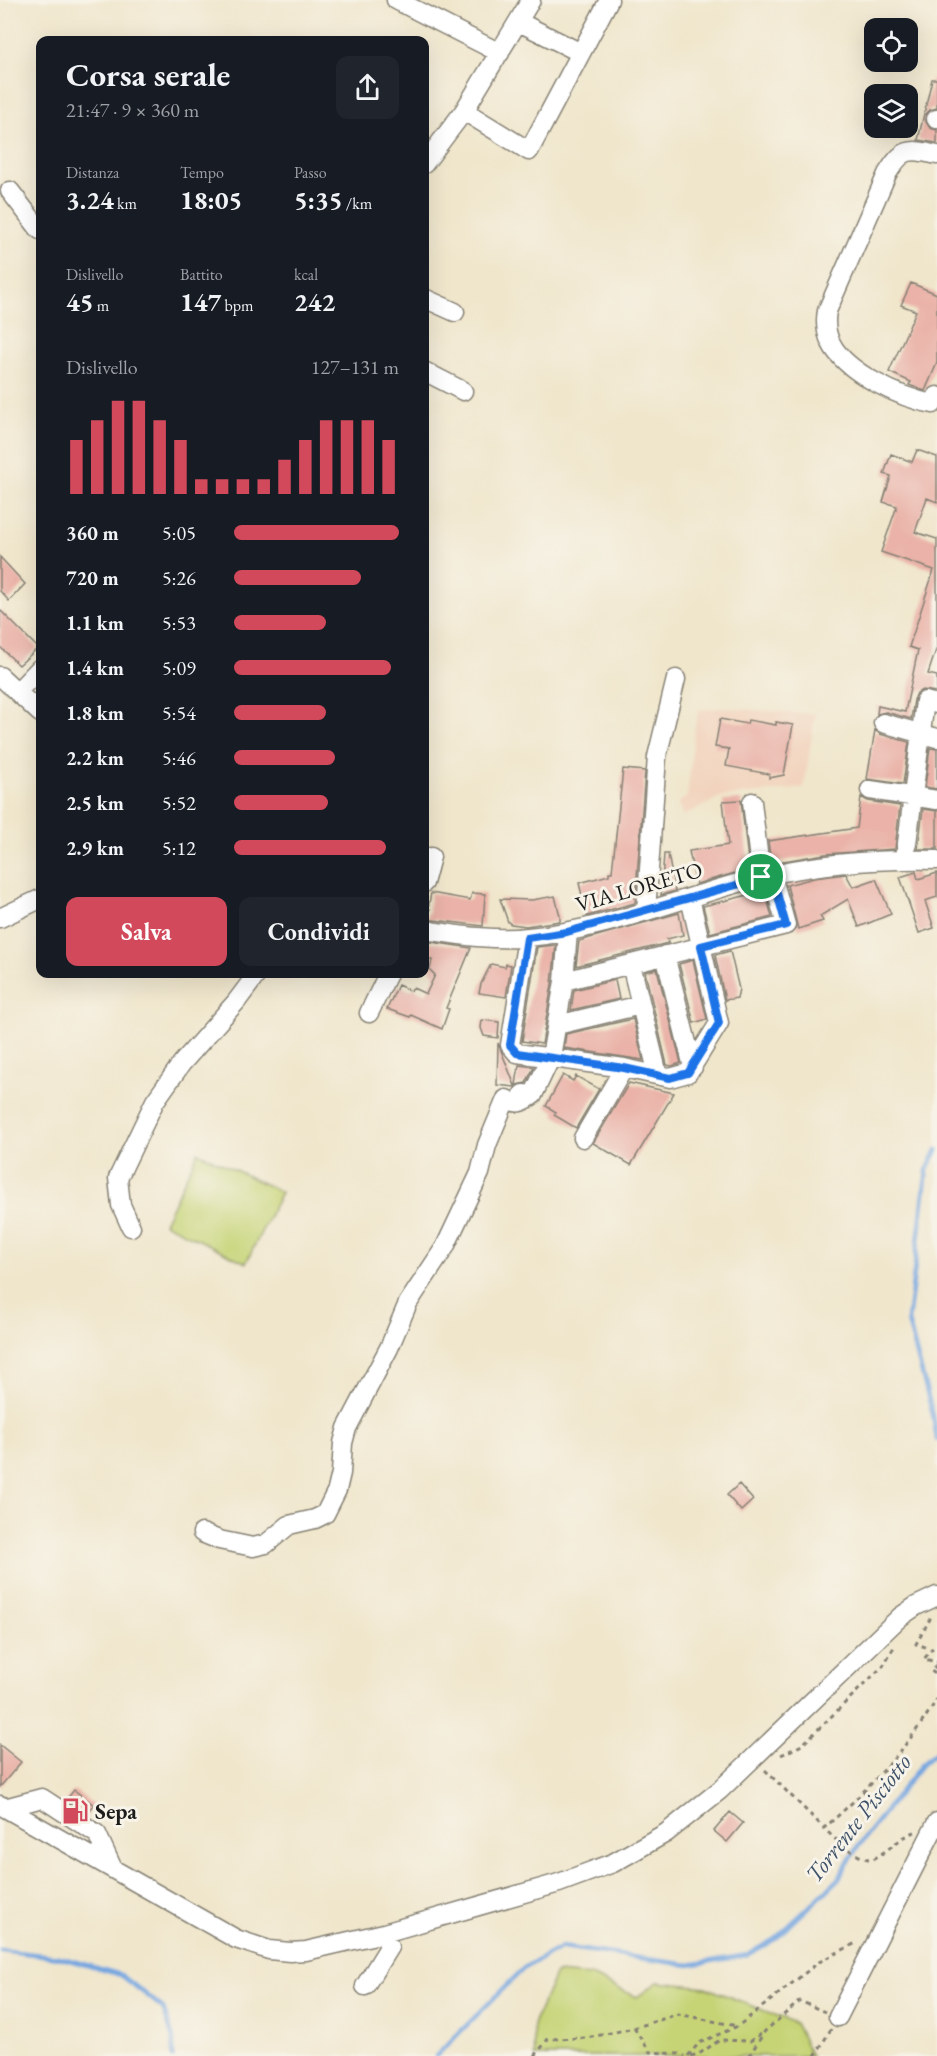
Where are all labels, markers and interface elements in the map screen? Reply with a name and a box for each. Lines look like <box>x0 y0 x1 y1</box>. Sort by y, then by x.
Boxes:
map controls <box>864 18 918 138</box>
button: locate <box>864 18 918 72</box>
text: Corsa serale <box>66 53 230 96</box>
button: share <box>336 56 399 119</box>
button: layers <box>864 84 918 138</box>
text: 21:47 · 9 × 360 m <box>66 97 199 123</box>
text: Distanza <box>66 162 119 183</box>
text: Tempo <box>180 162 224 183</box>
text: Passo <box>294 162 327 183</box>
text: 3.24 <box>66 183 114 217</box>
text: 18:05 <box>180 183 242 217</box>
text: 5:35 <box>294 183 343 217</box>
text: km <box>114 193 137 214</box>
text: /km <box>343 193 372 214</box>
text: Dislivello <box>66 264 123 285</box>
text: Battito <box>180 264 223 285</box>
text: kcal <box>294 264 318 285</box>
text: 45 <box>66 285 94 319</box>
text: 147 <box>180 285 221 319</box>
text: 242 <box>294 285 335 319</box>
text: m <box>94 295 109 316</box>
text: bpm <box>221 295 253 316</box>
text: Dislivello <box>66 354 138 380</box>
text: 127–131 m <box>311 354 399 380</box>
text: 360 m <box>66 520 119 546</box>
text: 5:05 <box>162 520 196 546</box>
text: 720 m <box>66 565 119 591</box>
text: 5:26 <box>162 565 196 591</box>
text: 1.1 km <box>66 610 124 636</box>
text: 5:53 <box>162 610 196 636</box>
text: 1.4 km <box>66 655 124 681</box>
text: 5:09 <box>162 655 196 681</box>
text: 1.8 km <box>66 700 124 726</box>
text: 5:54 <box>162 700 196 726</box>
text: 2.2 km <box>66 745 124 771</box>
text: 5:46 <box>162 745 196 771</box>
text: 2.5 km <box>66 790 124 816</box>
text: 5:52 <box>162 790 196 816</box>
text: 2.9 km <box>66 835 124 861</box>
text: 5:12 <box>162 835 196 861</box>
pin <box>735 851 786 902</box>
street label: VIA LORETO <box>572 855 706 919</box>
icon: arrive <box>744 860 777 893</box>
button: Salva <box>66 897 227 966</box>
button: Condividi <box>239 897 399 966</box>
water label: Torrente Pisciotto <box>798 1747 918 1889</box>
fuel station icon: Sepa <box>60 1796 90 1826</box>
place label: Sepa <box>95 1797 137 1826</box>

